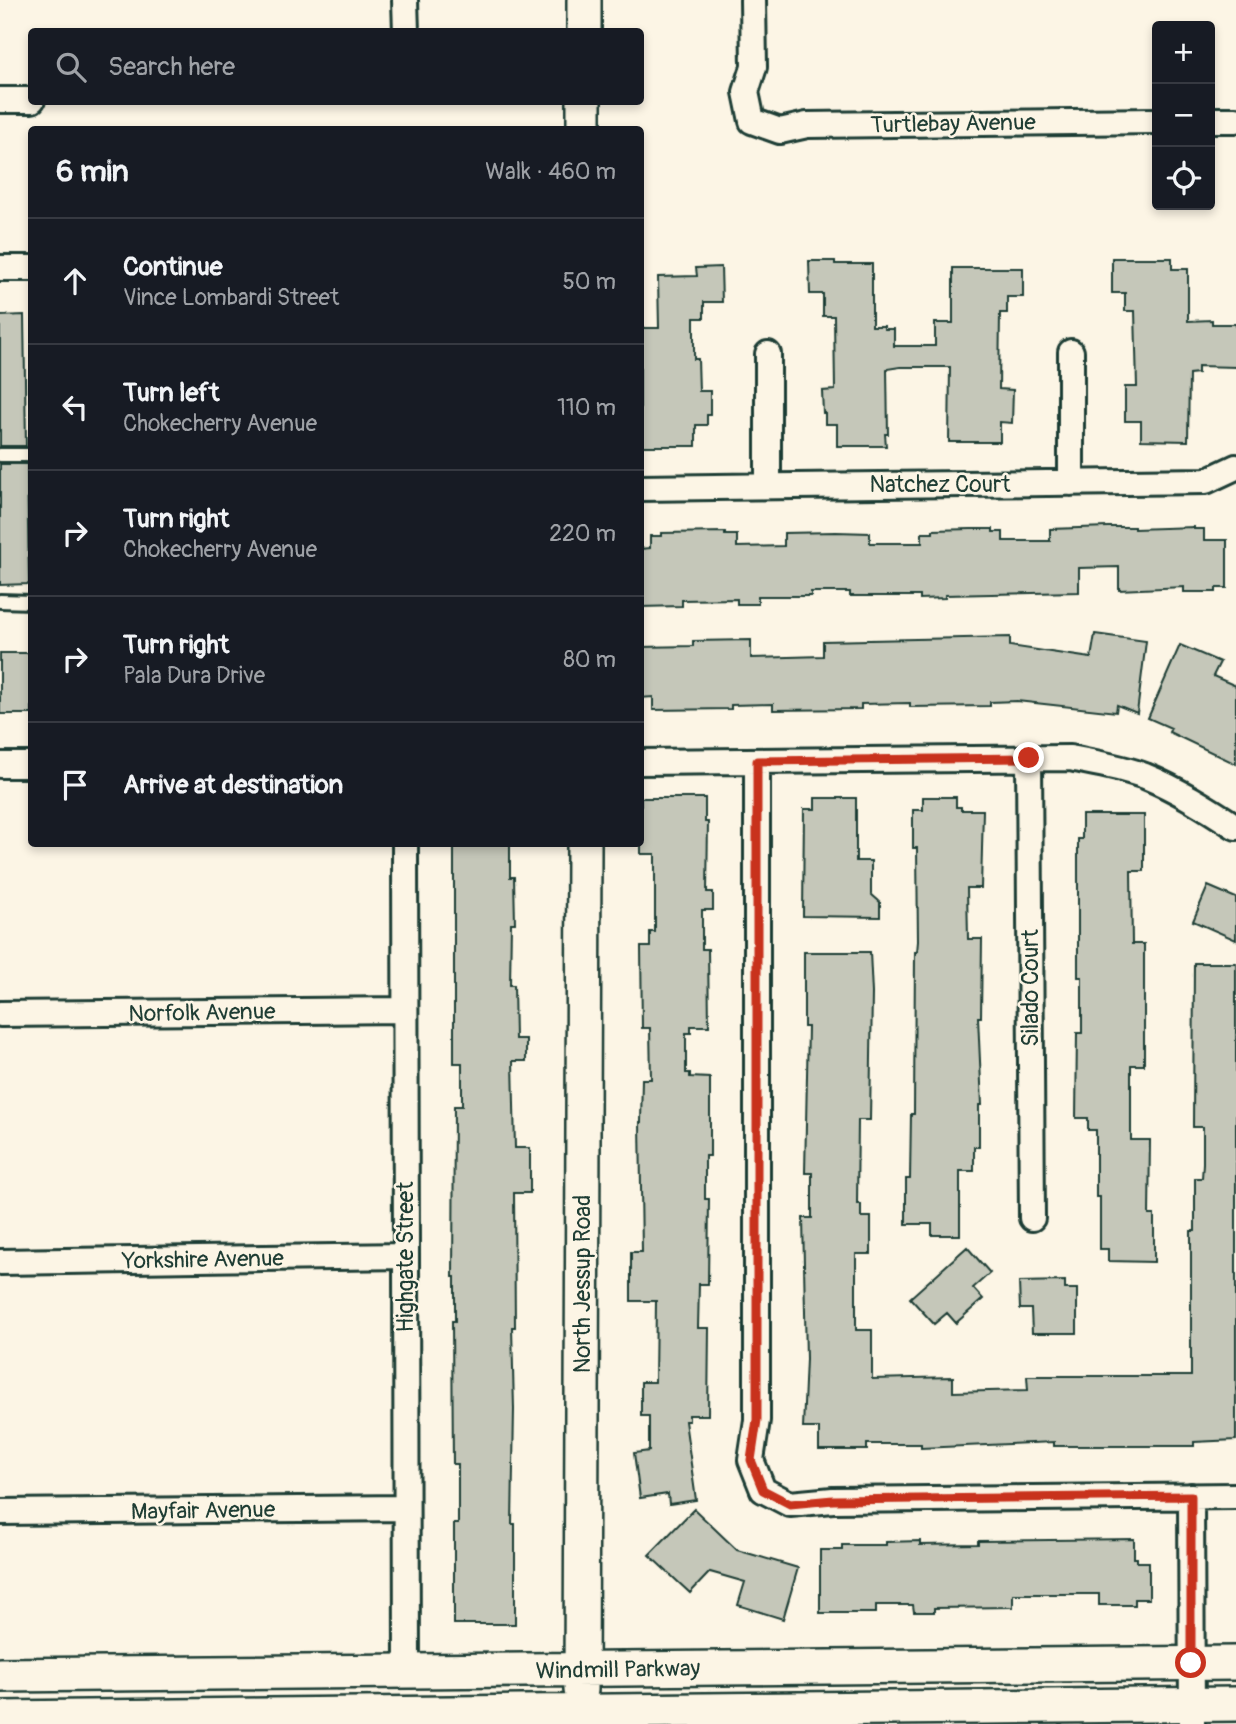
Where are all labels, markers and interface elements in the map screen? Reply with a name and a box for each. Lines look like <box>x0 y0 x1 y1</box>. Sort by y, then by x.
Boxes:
map controls <box>1152 21 1215 210</box>
button: + <box>1152 21 1215 84</box>
search box <box>28 28 644 105</box>
icon: search <box>52 48 90 86</box>
text: Search here <box>108 51 235 83</box>
button: − <box>1152 84 1215 147</box>
street label: Turtlebay Avenue <box>870 108 1037 139</box>
button: locate <box>1152 147 1215 210</box>
text: 6 min <box>56 153 129 190</box>
text: Walk · 460 m <box>485 157 616 186</box>
text: Continue <box>123 251 223 283</box>
icon: ahead <box>56 262 94 300</box>
text: 50 m <box>562 267 616 296</box>
text: Vince Lombardi Street <box>123 283 339 312</box>
text: Turn left <box>123 377 219 409</box>
icon: left <box>56 388 94 426</box>
text: 110 m <box>557 393 616 422</box>
text: Chokecherry Avenue <box>123 409 317 438</box>
street label: Natchez Court <box>869 470 1011 499</box>
text: Turn right <box>123 503 229 535</box>
icon: right <box>56 514 94 552</box>
text: 220 m <box>549 519 616 548</box>
text: Chokecherry Avenue <box>123 535 317 564</box>
text: Turn right <box>123 629 229 661</box>
icon: right <box>56 640 94 678</box>
text: 80 m <box>563 645 616 674</box>
text: Pala Dura Drive <box>123 661 265 690</box>
route end <box>1013 742 1044 773</box>
icon: arrive <box>56 766 94 804</box>
text: Arrive at destination <box>123 769 343 801</box>
street label: Silado Court <box>1016 929 1045 1047</box>
street label: Norfolk Avenue <box>128 997 276 1028</box>
street label: Highgate Street <box>391 1181 420 1332</box>
street label: North Jessup Road <box>568 1195 597 1373</box>
street label: Yorkshire Avenue <box>121 1244 285 1275</box>
street label: Mayfair Avenue <box>131 1495 276 1526</box>
route start <box>1175 1647 1206 1678</box>
street label: Windmill Parkway <box>535 1654 701 1685</box>

